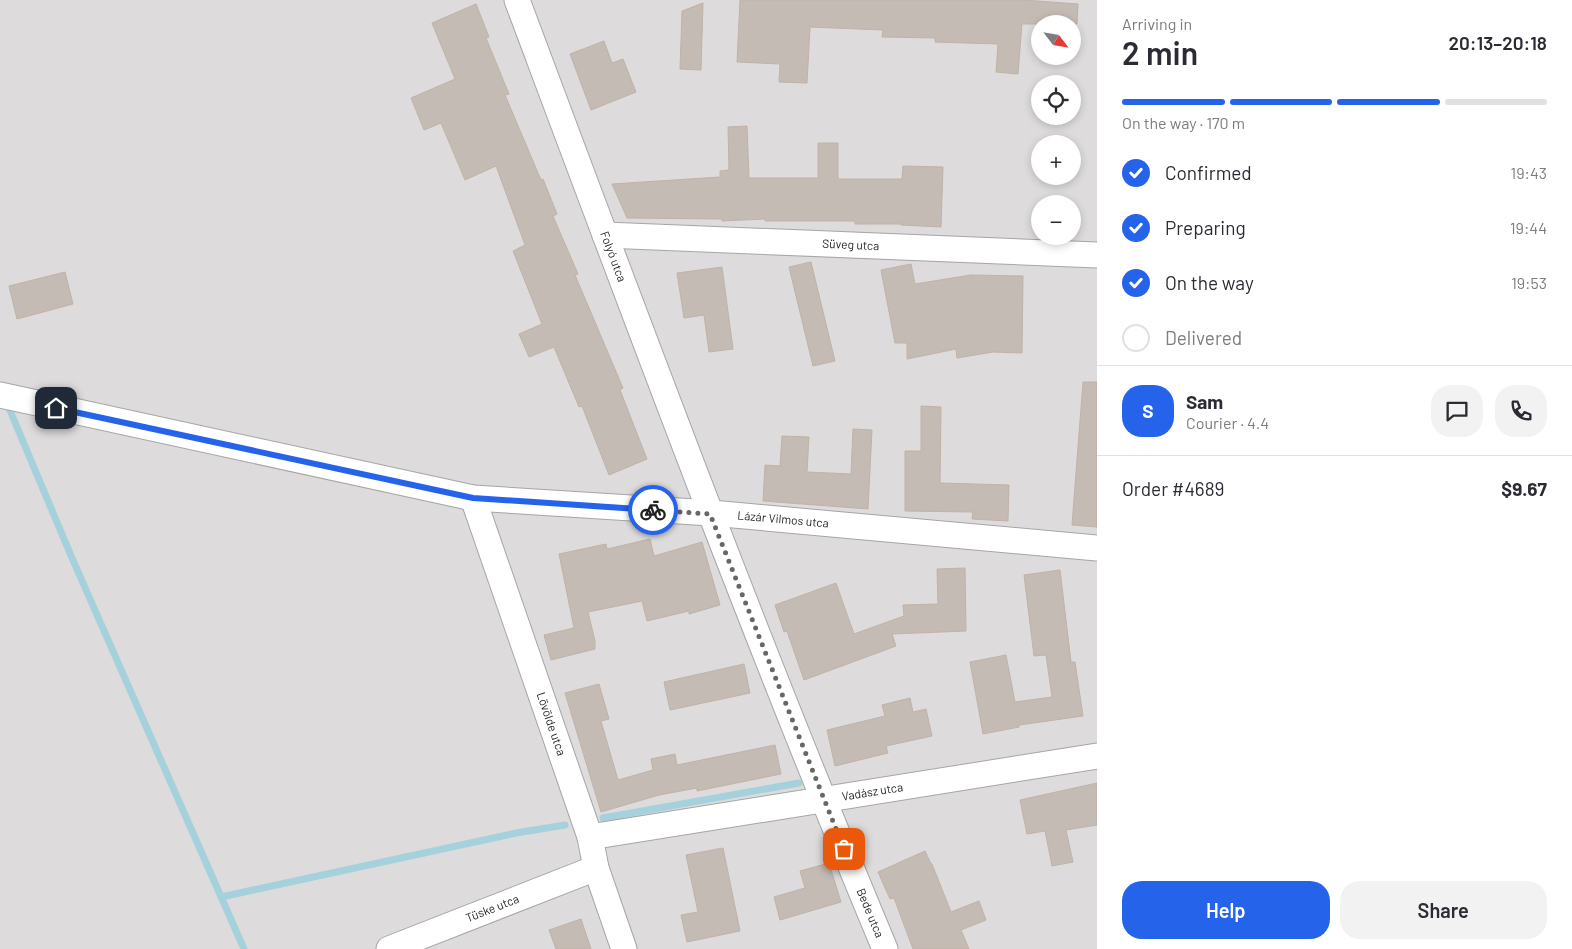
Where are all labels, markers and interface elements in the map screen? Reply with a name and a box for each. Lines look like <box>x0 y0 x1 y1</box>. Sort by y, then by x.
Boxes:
text: Arriving in <box>1122 14 1192 33</box>
north arrow <box>1031 15 1081 65</box>
map controls <box>1031 15 1081 245</box>
text: 20:13–20:18 <box>1448 31 1547 54</box>
text: 2 min <box>1122 33 1198 71</box>
button: locate <box>1031 75 1081 125</box>
text: On the way · 170 m <box>1122 113 1245 132</box>
button: + <box>1031 135 1081 185</box>
icon: check <box>1122 159 1150 187</box>
text: Confirmed <box>1165 161 1252 184</box>
text: 19:43 <box>1511 163 1547 182</box>
button: − <box>1031 195 1081 245</box>
icon: check <box>1122 214 1150 242</box>
text: Preparing <box>1165 216 1246 239</box>
text: 19:44 <box>1510 218 1547 237</box>
street label: Folyó utca <box>598 229 630 283</box>
street label: Süveg utca <box>822 236 880 252</box>
icon: check <box>1122 269 1150 297</box>
text: On the way <box>1165 271 1254 294</box>
text: 19:53 <box>1511 273 1547 292</box>
text: Delivered <box>1165 326 1242 349</box>
button: chat <box>1431 385 1483 437</box>
button: phone <box>1495 385 1547 437</box>
pin <box>35 387 77 429</box>
text: Sam <box>1186 390 1223 413</box>
icon: home <box>42 394 70 422</box>
text: S <box>1142 399 1154 422</box>
text: Courier · 4.4 <box>1186 413 1269 432</box>
text: Order #4689 <box>1122 477 1224 500</box>
text: $9.67 <box>1501 477 1547 500</box>
courier <box>628 485 678 535</box>
icon: bike <box>639 496 667 524</box>
street label: Lázár Vilmos utca <box>737 507 830 530</box>
street label: Lövölde utca <box>535 690 569 757</box>
street label: Vadász utca <box>841 779 904 803</box>
pin <box>823 828 865 870</box>
icon: bag <box>830 835 858 863</box>
button: Help <box>1122 881 1330 939</box>
button: Share <box>1340 881 1547 939</box>
street label: Bede utca <box>854 886 887 940</box>
street label: Tüske utca <box>463 891 521 924</box>

